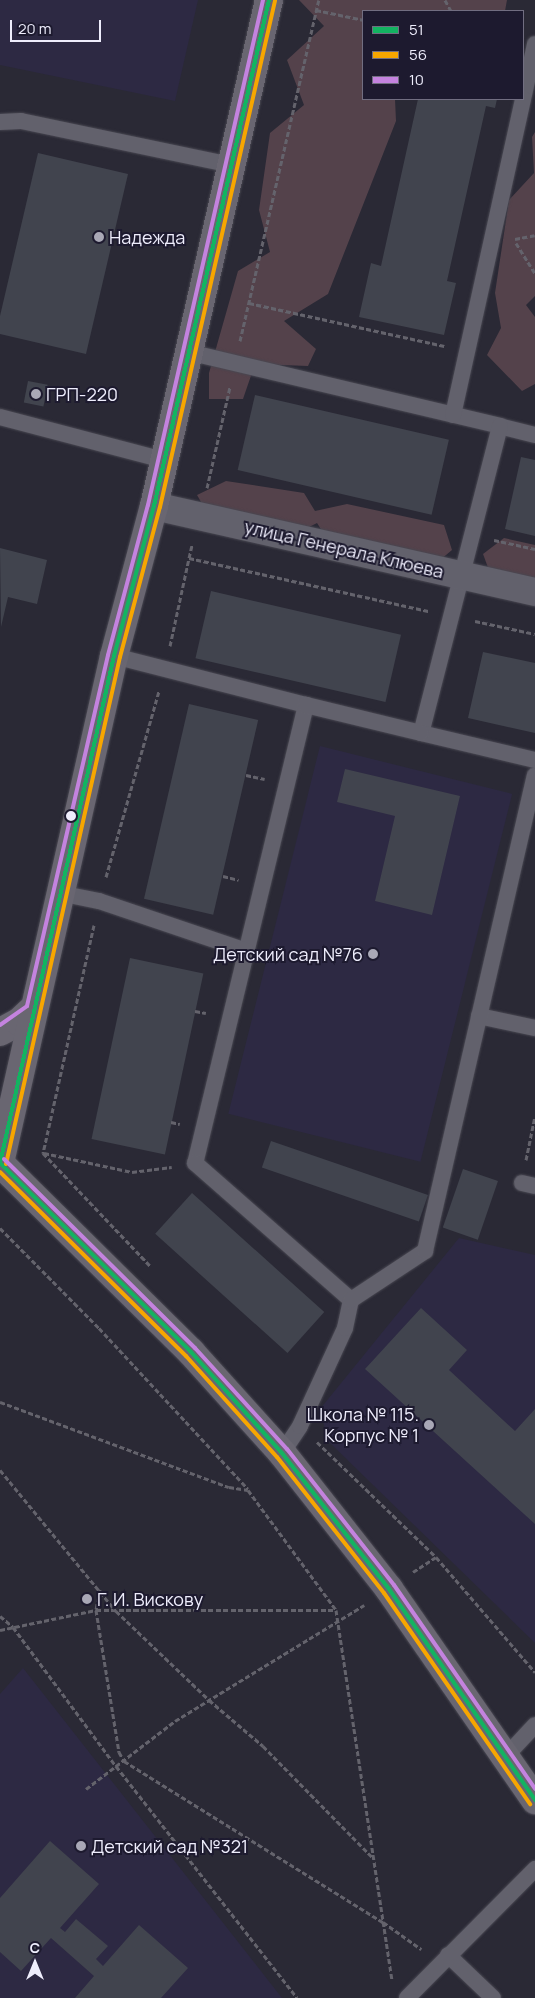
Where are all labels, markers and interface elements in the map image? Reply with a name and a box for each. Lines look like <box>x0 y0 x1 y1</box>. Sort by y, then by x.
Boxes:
scale bar <box>12 10 104 42</box>
legend <box>362 10 525 100</box>
text: 20 m <box>18 18 51 39</box>
text: 51 <box>409 19 424 40</box>
text: 56 <box>409 44 427 65</box>
text: 10 <box>409 69 424 90</box>
place label: Надежда <box>109 226 185 248</box>
marker: Надежда <box>93 231 105 243</box>
place label: ГРП-220 <box>46 383 118 405</box>
marker: ГРП-220 <box>30 388 42 400</box>
street label: улица Генерала Клюева <box>242 516 446 582</box>
unlabelled marker <box>66 811 76 821</box>
place label: Детский сад №76 <box>213 943 363 965</box>
marker: Детский сад №76 <box>367 948 379 960</box>
place label: Школа № 115. Корпус № 1 <box>307 1404 419 1446</box>
marker: Школа № 115. Корпус № 1 <box>423 1419 435 1431</box>
place label: Г. И. Вискову <box>97 1588 203 1610</box>
marker: Г. И. Вискову <box>81 1593 93 1605</box>
place label: Детский сад №321 <box>91 1835 248 1857</box>
marker: Детский сад №321 <box>75 1840 87 1852</box>
north arrow <box>10 1938 60 1988</box>
text: С <box>30 1938 40 1957</box>

